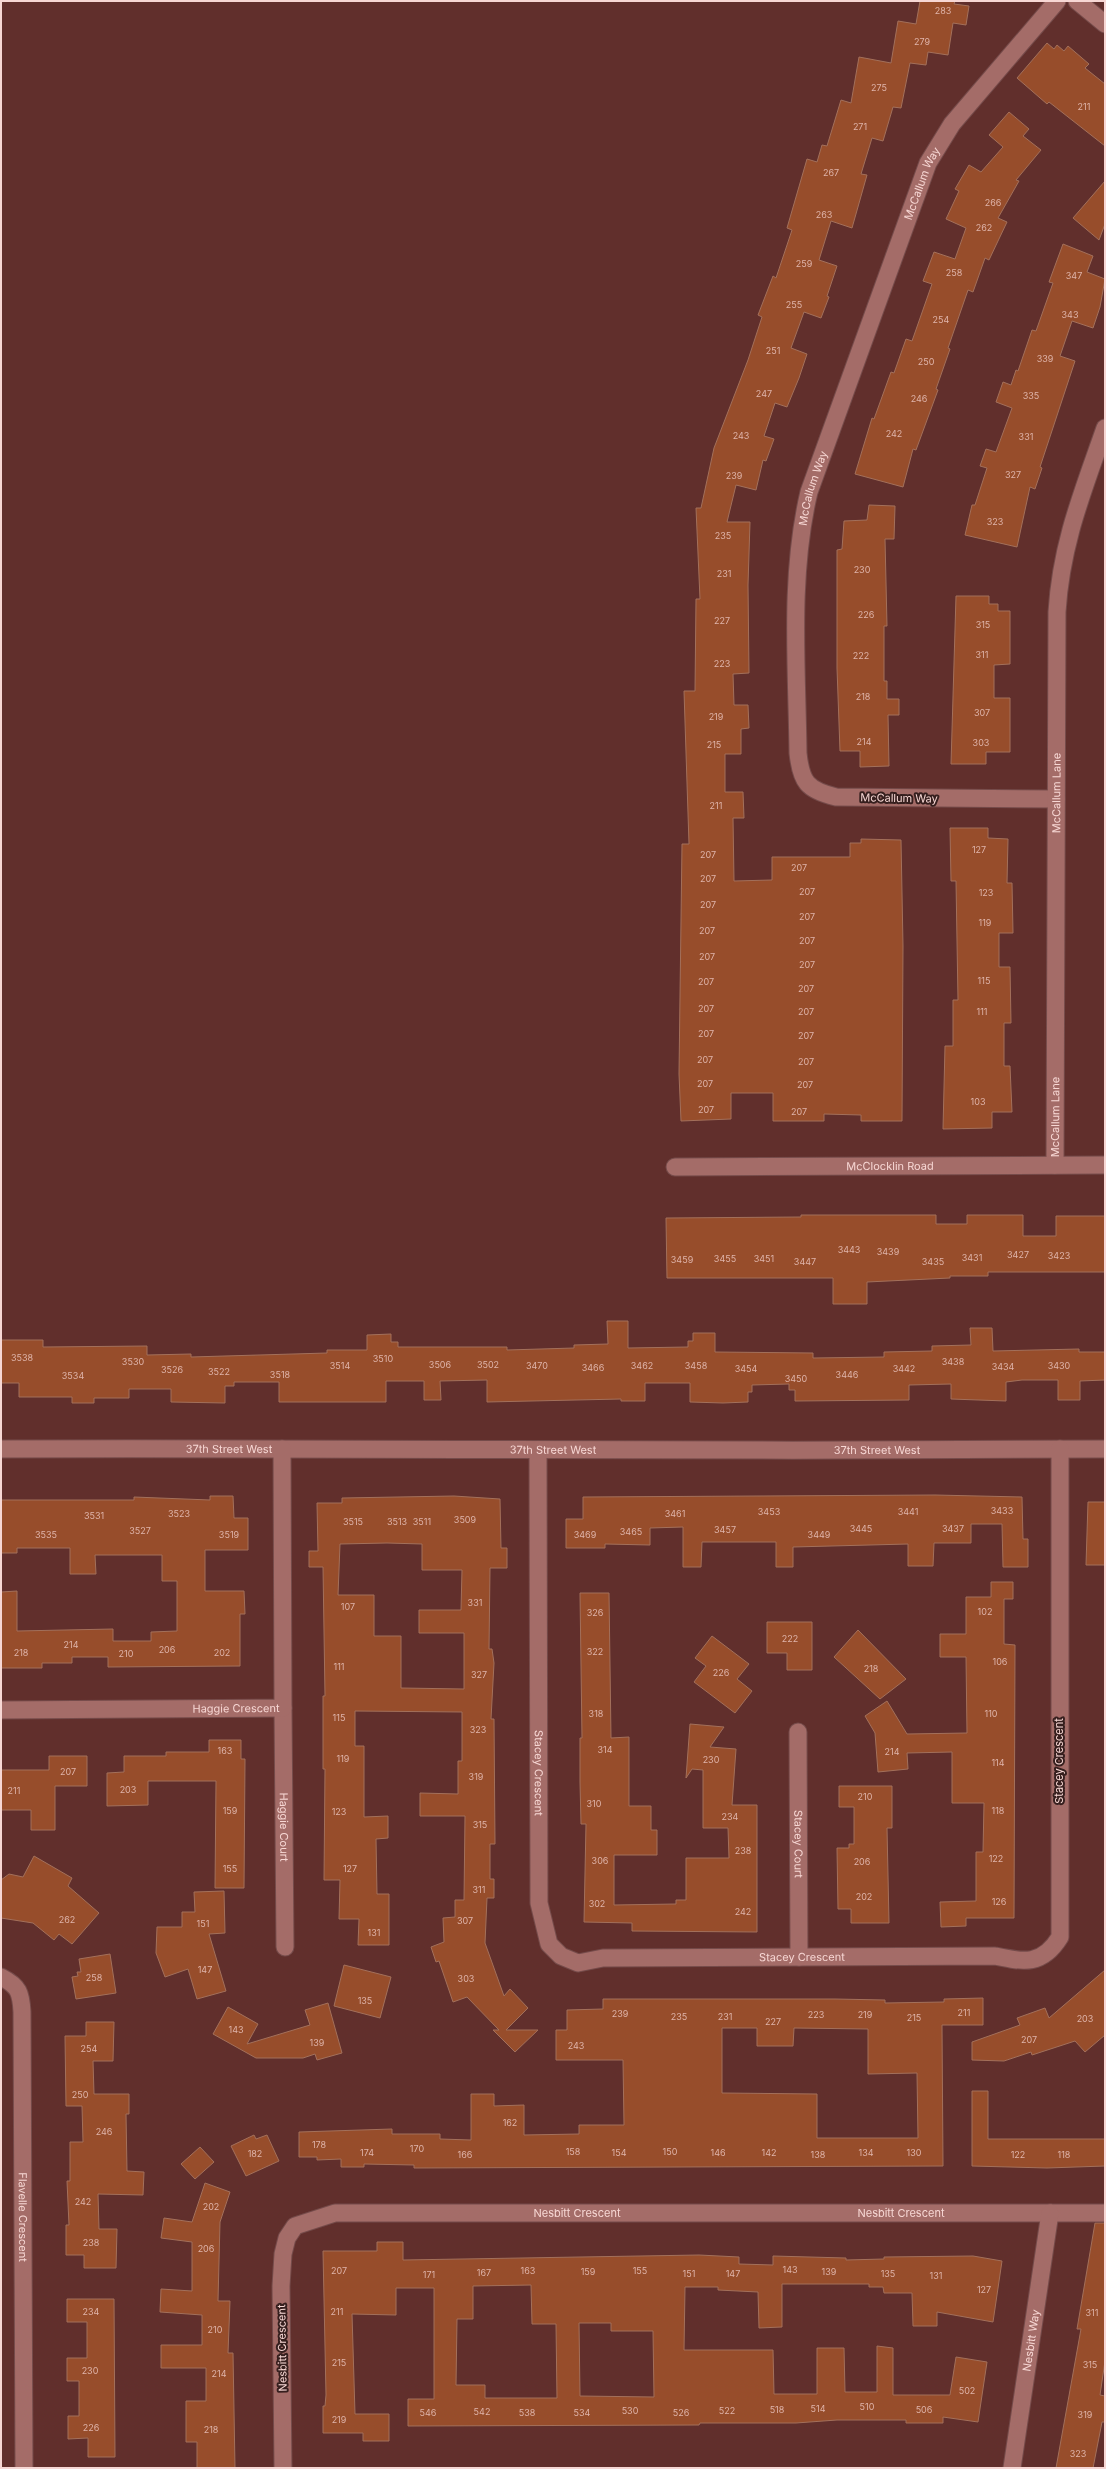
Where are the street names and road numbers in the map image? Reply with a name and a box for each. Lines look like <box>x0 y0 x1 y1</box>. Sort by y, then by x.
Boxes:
street label: McCallum Way <box>901 144 943 222</box>
street label: McCallum Way <box>796 449 830 527</box>
street label: McCallum Lane <box>1049 753 1063 833</box>
street label: McCallum Way <box>860 790 938 806</box>
street label: McCallum Lane <box>1048 1077 1062 1157</box>
street label: McClocklin Road <box>846 1159 934 1173</box>
street label: 37th Street West <box>186 1442 273 1456</box>
street label: 37th Street West <box>510 1443 597 1457</box>
street label: 37th Street West <box>834 1443 921 1457</box>
street label: Haggie Crescent <box>192 1701 280 1716</box>
street label: Stacey Crescent <box>1052 1718 1066 1804</box>
street label: Stacey Crescent <box>532 1730 546 1816</box>
street label: Haggie Court <box>277 1792 291 1862</box>
street label: Stacey Court <box>791 1810 806 1878</box>
street label: Stacey Crescent <box>759 1950 845 1964</box>
street label: Flavelle Crescent <box>16 2172 30 2262</box>
street label: Nesbitt Crescent <box>533 2206 621 2220</box>
street label: Nesbitt Crescent <box>857 2206 945 2220</box>
street label: Nesbitt Crescent <box>274 2304 290 2392</box>
street label: Nesbitt Way <box>1019 2308 1043 2372</box>

